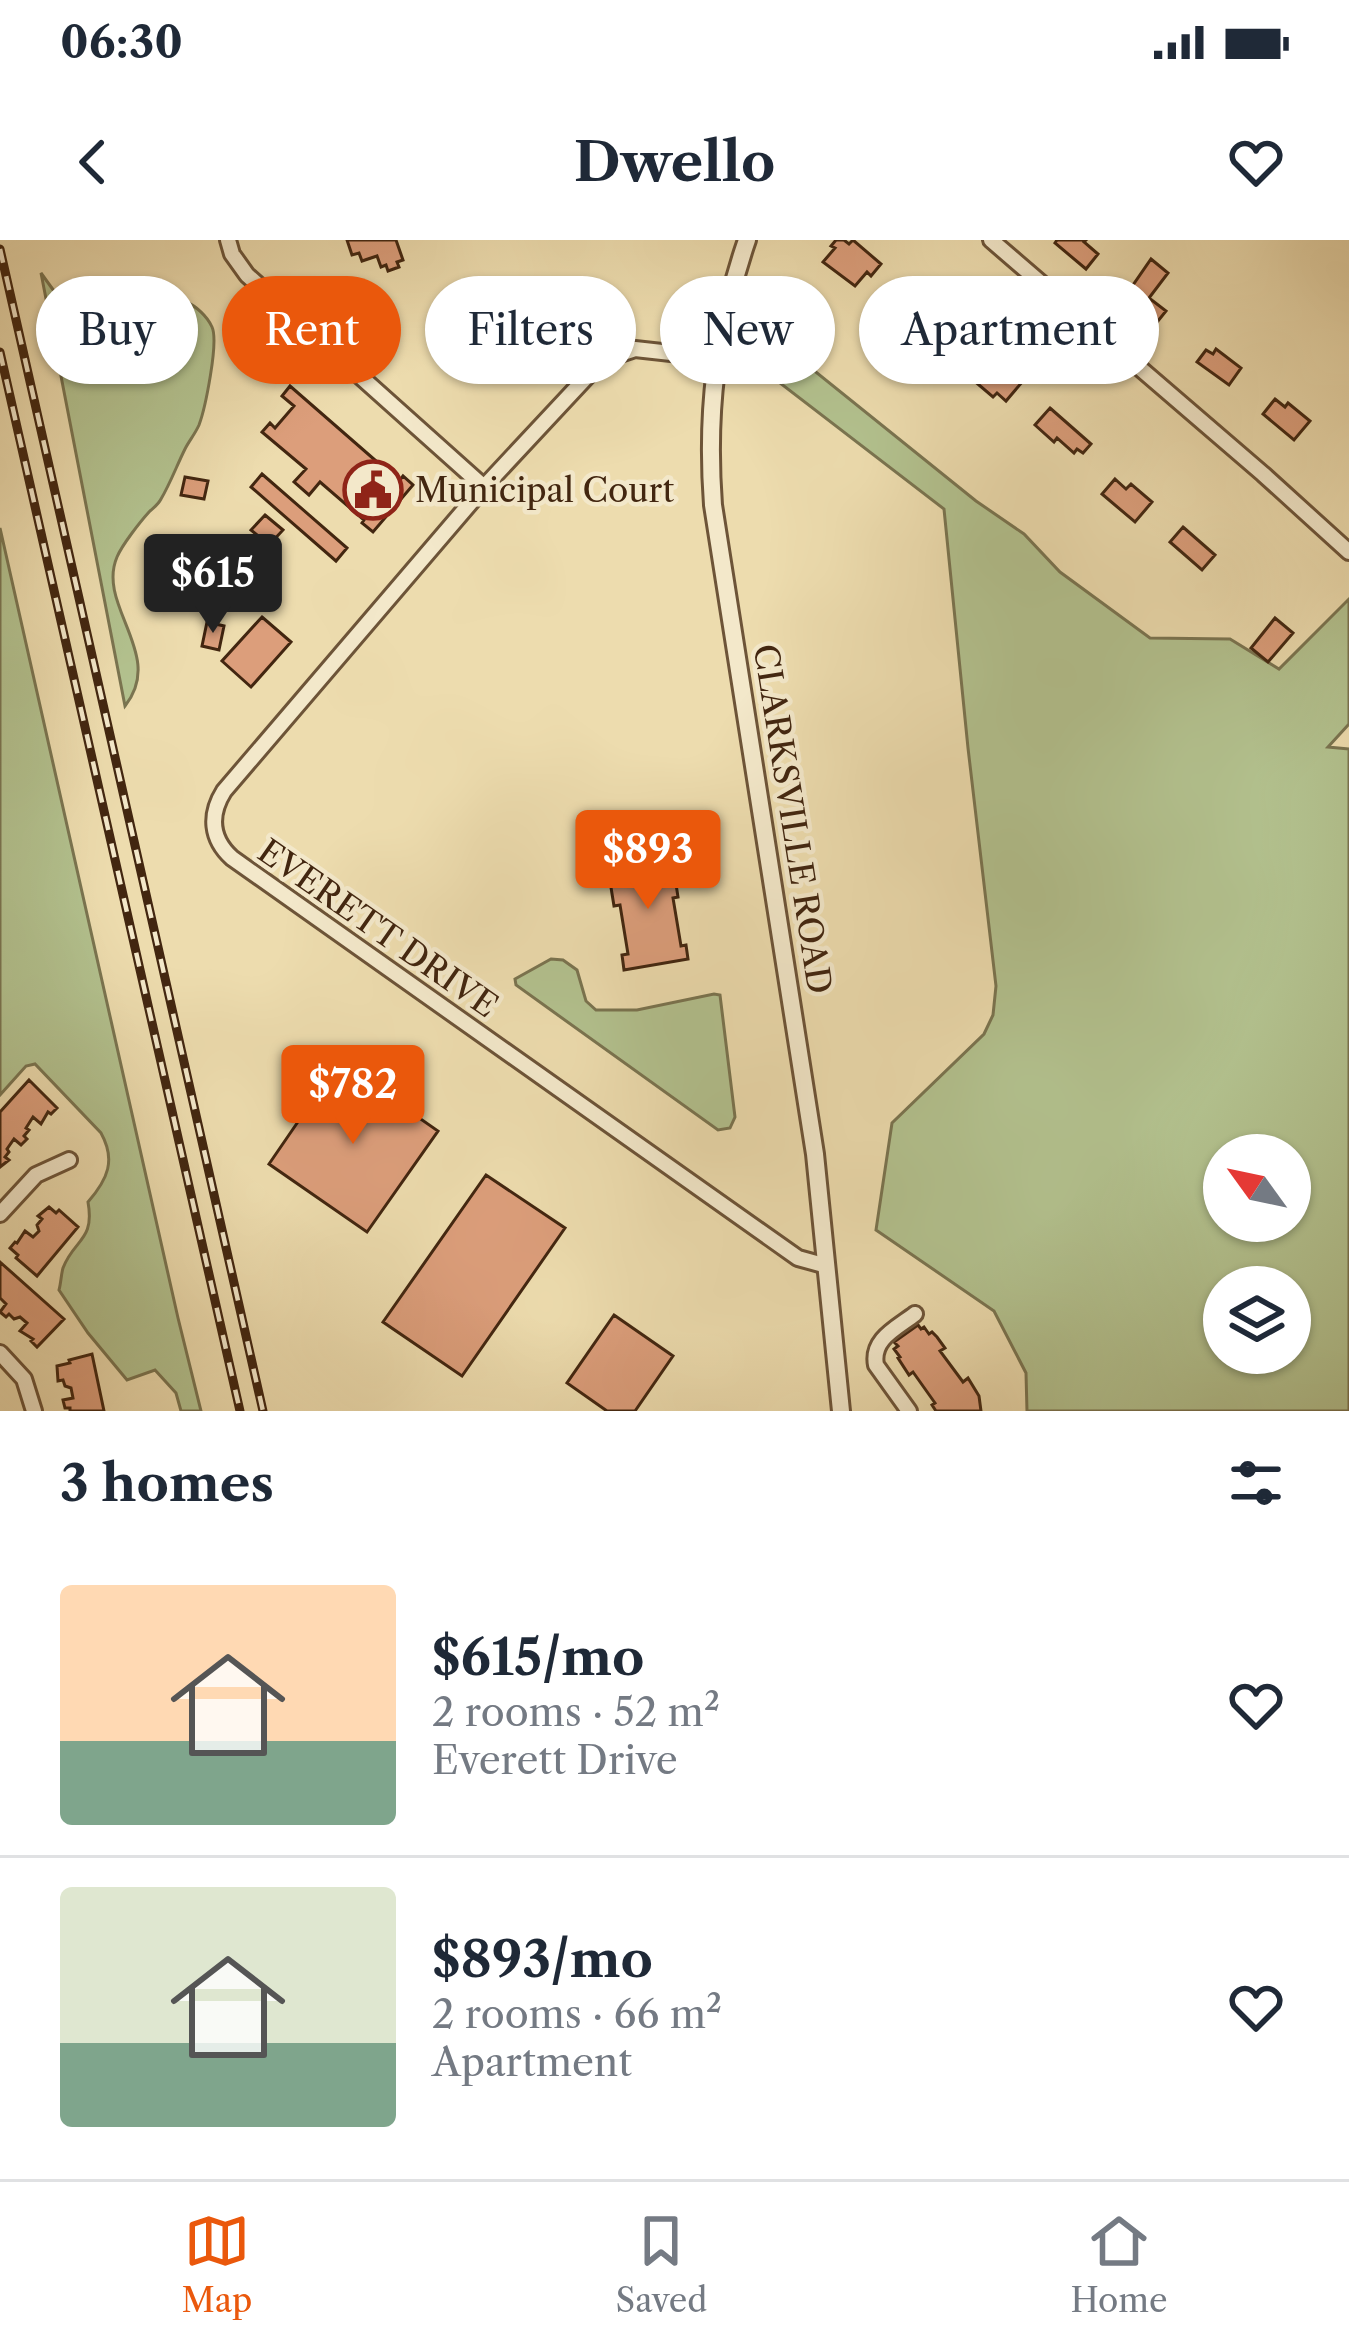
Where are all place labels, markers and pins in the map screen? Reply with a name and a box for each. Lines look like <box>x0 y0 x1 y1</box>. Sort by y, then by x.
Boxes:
public building icon: Municipal Court <box>342 459 404 521</box>
place label: Municipal Court <box>415 470 674 511</box>
pin: $615 <box>142 534 284 636</box>
pin: $893 <box>577 810 719 912</box>
pin: $782 <box>282 1045 424 1147</box>

